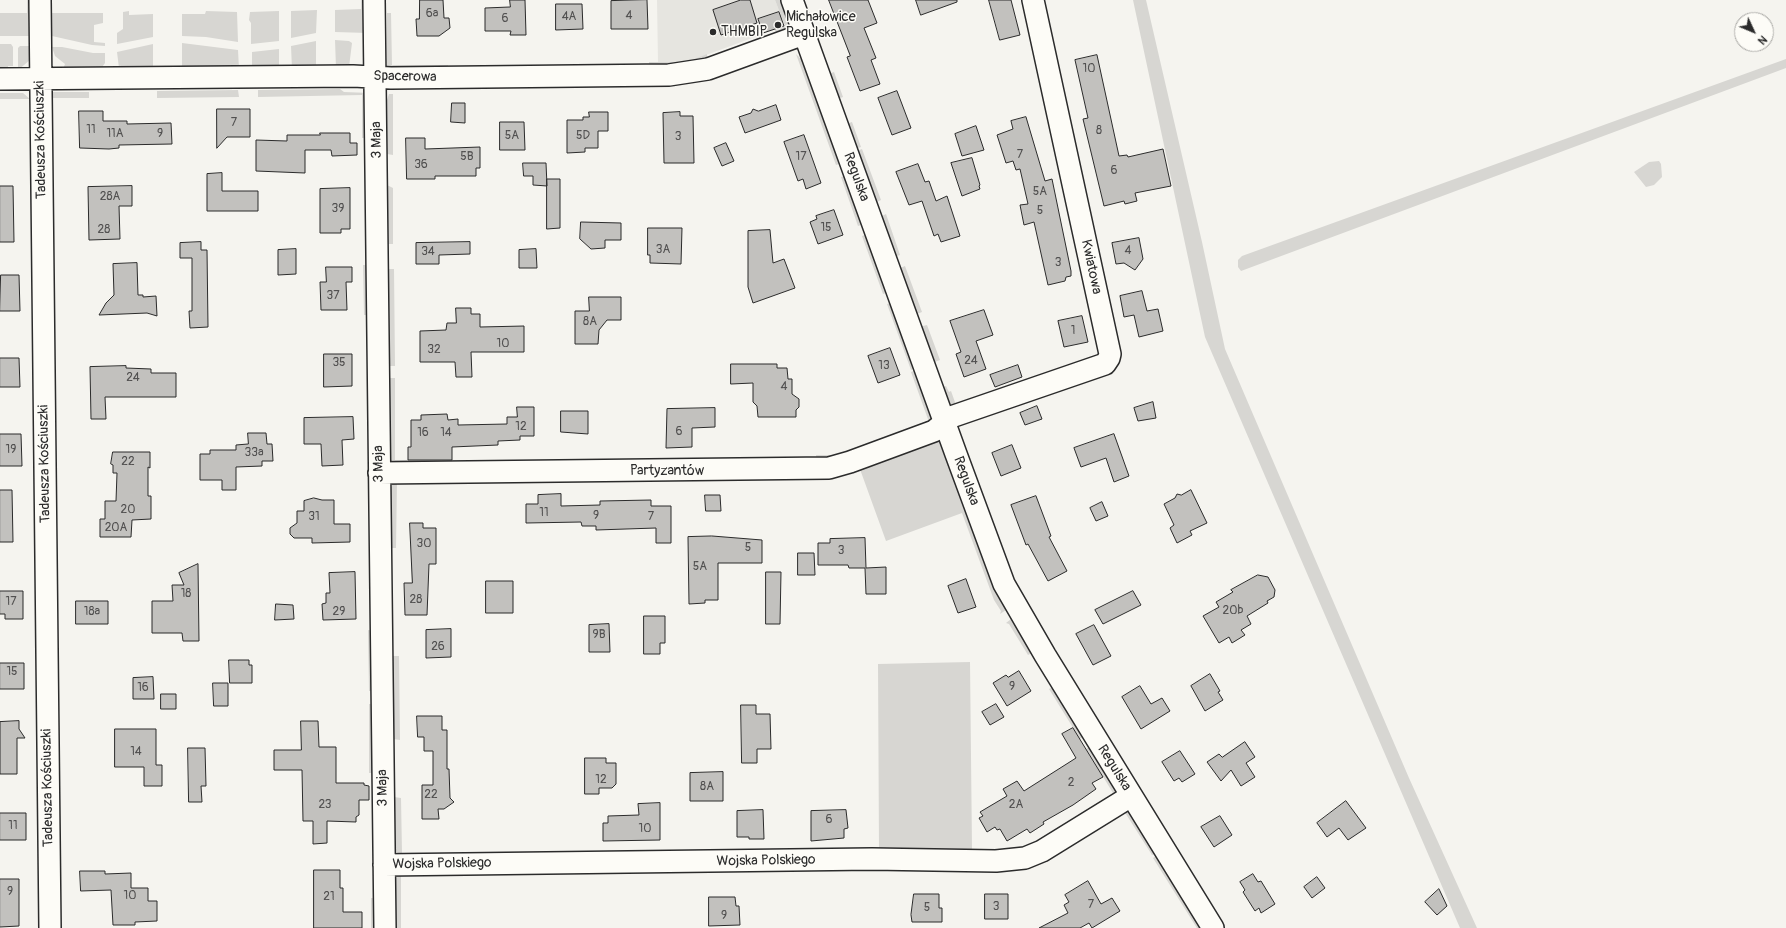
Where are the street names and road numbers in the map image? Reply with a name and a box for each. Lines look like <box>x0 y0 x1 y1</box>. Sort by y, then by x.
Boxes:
street label: Spacerowa <box>373 68 437 86</box>
street label: Tadeusza Kościuszki <box>32 81 50 199</box>
street label: 3 Maja <box>368 121 386 159</box>
street label: Regulska <box>839 150 873 204</box>
street label: Kwiatowa <box>1077 238 1105 296</box>
street label: Tadeusza Kościuszki <box>36 405 54 523</box>
street label: 3 Maja <box>370 445 388 483</box>
street label: Regulska <box>949 454 983 508</box>
street label: Partyzantów <box>630 463 704 479</box>
street label: Tadeusza Kościuszki <box>39 729 57 847</box>
street label: Regulska <box>1093 742 1135 794</box>
street label: 3 Maja <box>374 769 392 807</box>
street label: Wojska Polskiego <box>716 852 816 870</box>
street label: Wojska Polskiego <box>392 855 492 873</box>

